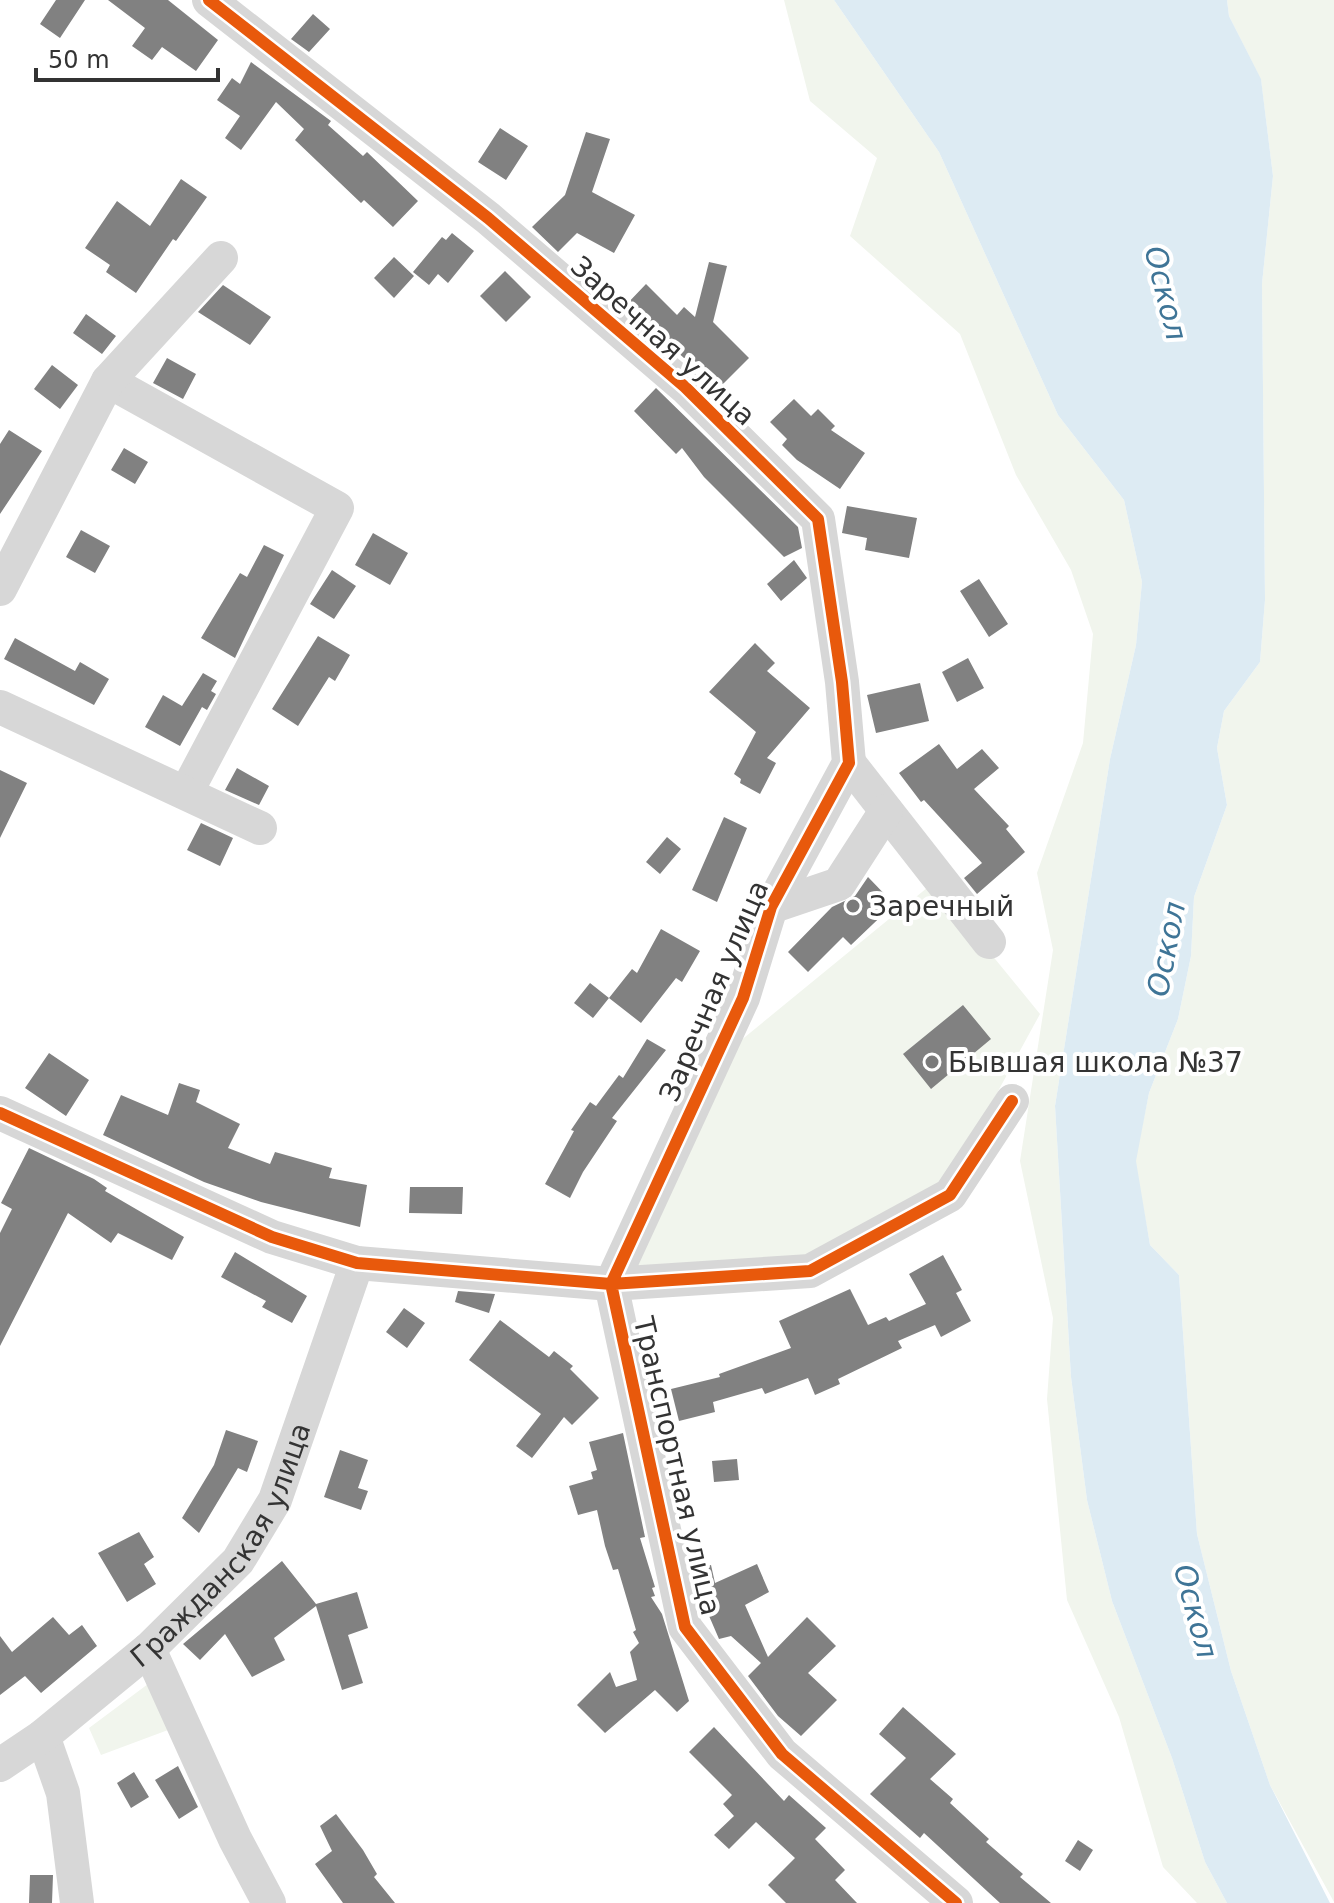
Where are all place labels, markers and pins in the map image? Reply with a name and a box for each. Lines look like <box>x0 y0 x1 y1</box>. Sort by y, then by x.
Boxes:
place label: Заречный <box>869 890 1014 923</box>
marker: Заречный <box>844 897 862 915</box>
place label: Бывшая школа №37 <box>948 1046 1243 1079</box>
marker: Бывшая школа №37 <box>923 1053 941 1071</box>

